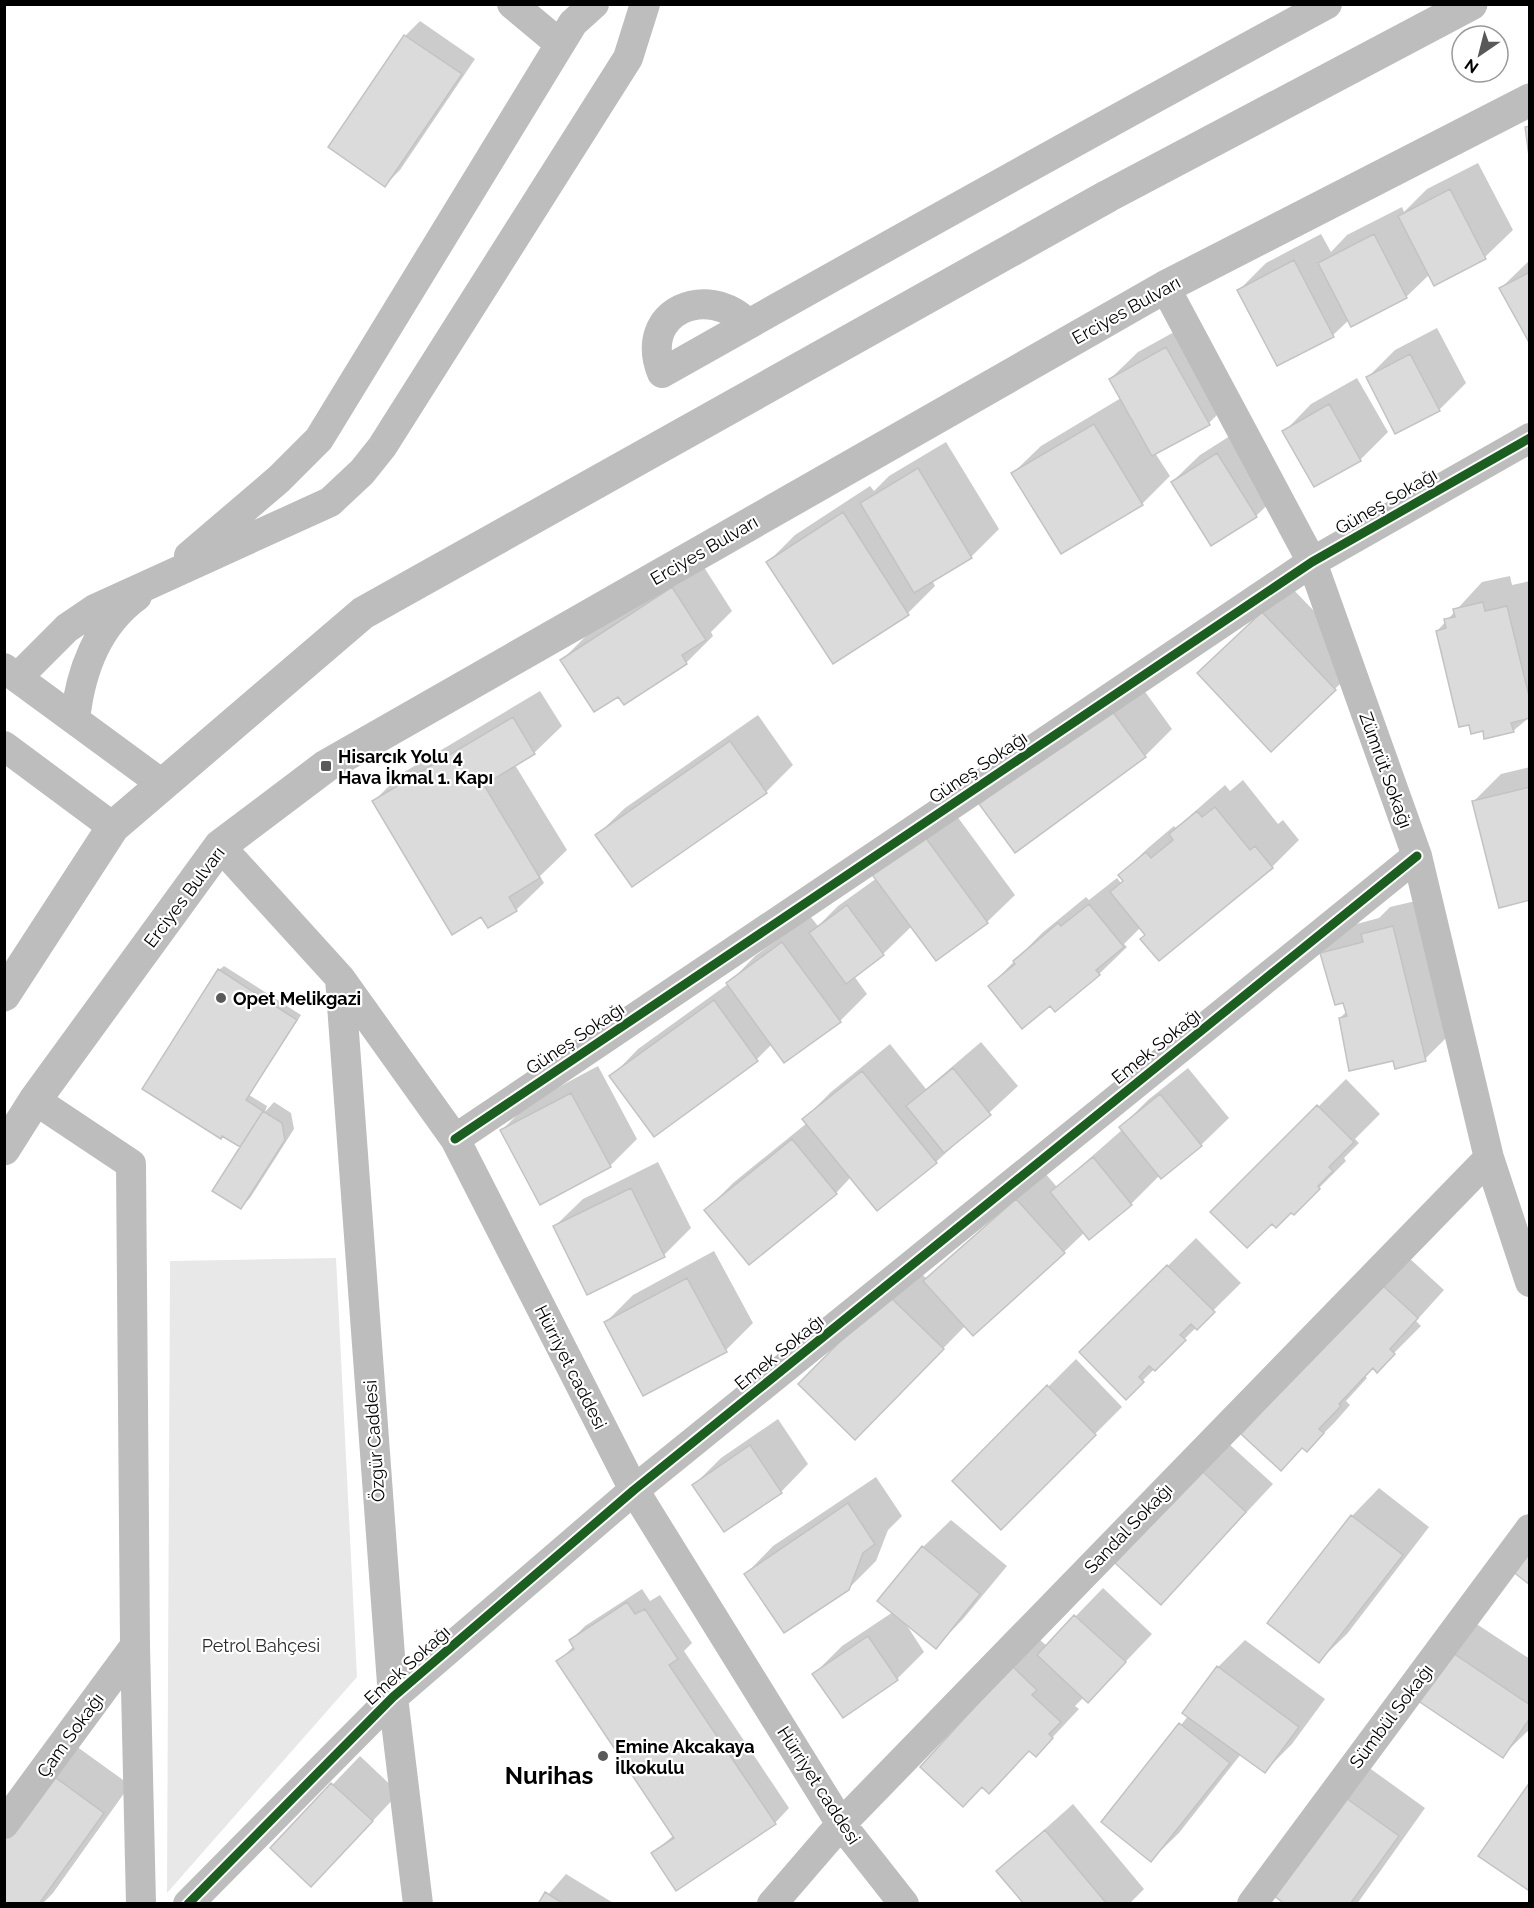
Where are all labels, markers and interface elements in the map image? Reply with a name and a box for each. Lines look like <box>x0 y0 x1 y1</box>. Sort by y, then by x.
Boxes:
north arrow <box>1450 24 1510 84</box>
text: N <box>1461 55 1482 77</box>
street label: Erciyes Bulvarı <box>1068 272 1184 348</box>
street label: Güneş Sokağı <box>1331 463 1441 539</box>
street label: Erciyes Bulvarı <box>647 511 761 589</box>
street label: Zümrüt Sokağı <box>1355 709 1417 831</box>
street label: Güneş Sokağı <box>925 726 1031 808</box>
place label: Hisarcık Yolu 4 Hava İkmal 1. Kapı <box>338 746 493 788</box>
marker: Hisarcık Yolu 4 Hava İkmal 1. Kapı <box>319 759 333 773</box>
street label: Erciyes Bulvarı <box>139 843 229 951</box>
place label: Opet Melikgazi <box>233 988 361 1009</box>
marker: Opet Melikgazi <box>214 991 228 1005</box>
street label: Güneş Sokağı <box>522 997 628 1079</box>
street label: Emek Sokağı <box>1107 1004 1205 1088</box>
street label: Hürriyet caddesi <box>531 1301 611 1433</box>
street label: Emek Sokağı <box>730 1310 828 1394</box>
street label: Özgür Caddesi <box>359 1379 389 1503</box>
street label: Sandal Sokağı <box>1080 1479 1176 1577</box>
street label: Emek Sokağı <box>360 1621 454 1709</box>
park label: Petrol Bahçesi <box>202 1635 320 1656</box>
street label: Sümbül Sokağı <box>1345 1660 1437 1772</box>
street label: Çam Sokağı <box>32 1689 108 1781</box>
street label: Hürriyet caddesi <box>773 1722 865 1848</box>
place label: Emine Akcakaya İlkokulu <box>615 1736 755 1778</box>
marker: Emine Akcakaya İlkokulu <box>596 1749 610 1763</box>
district label: Nurihas <box>505 1761 593 1790</box>

